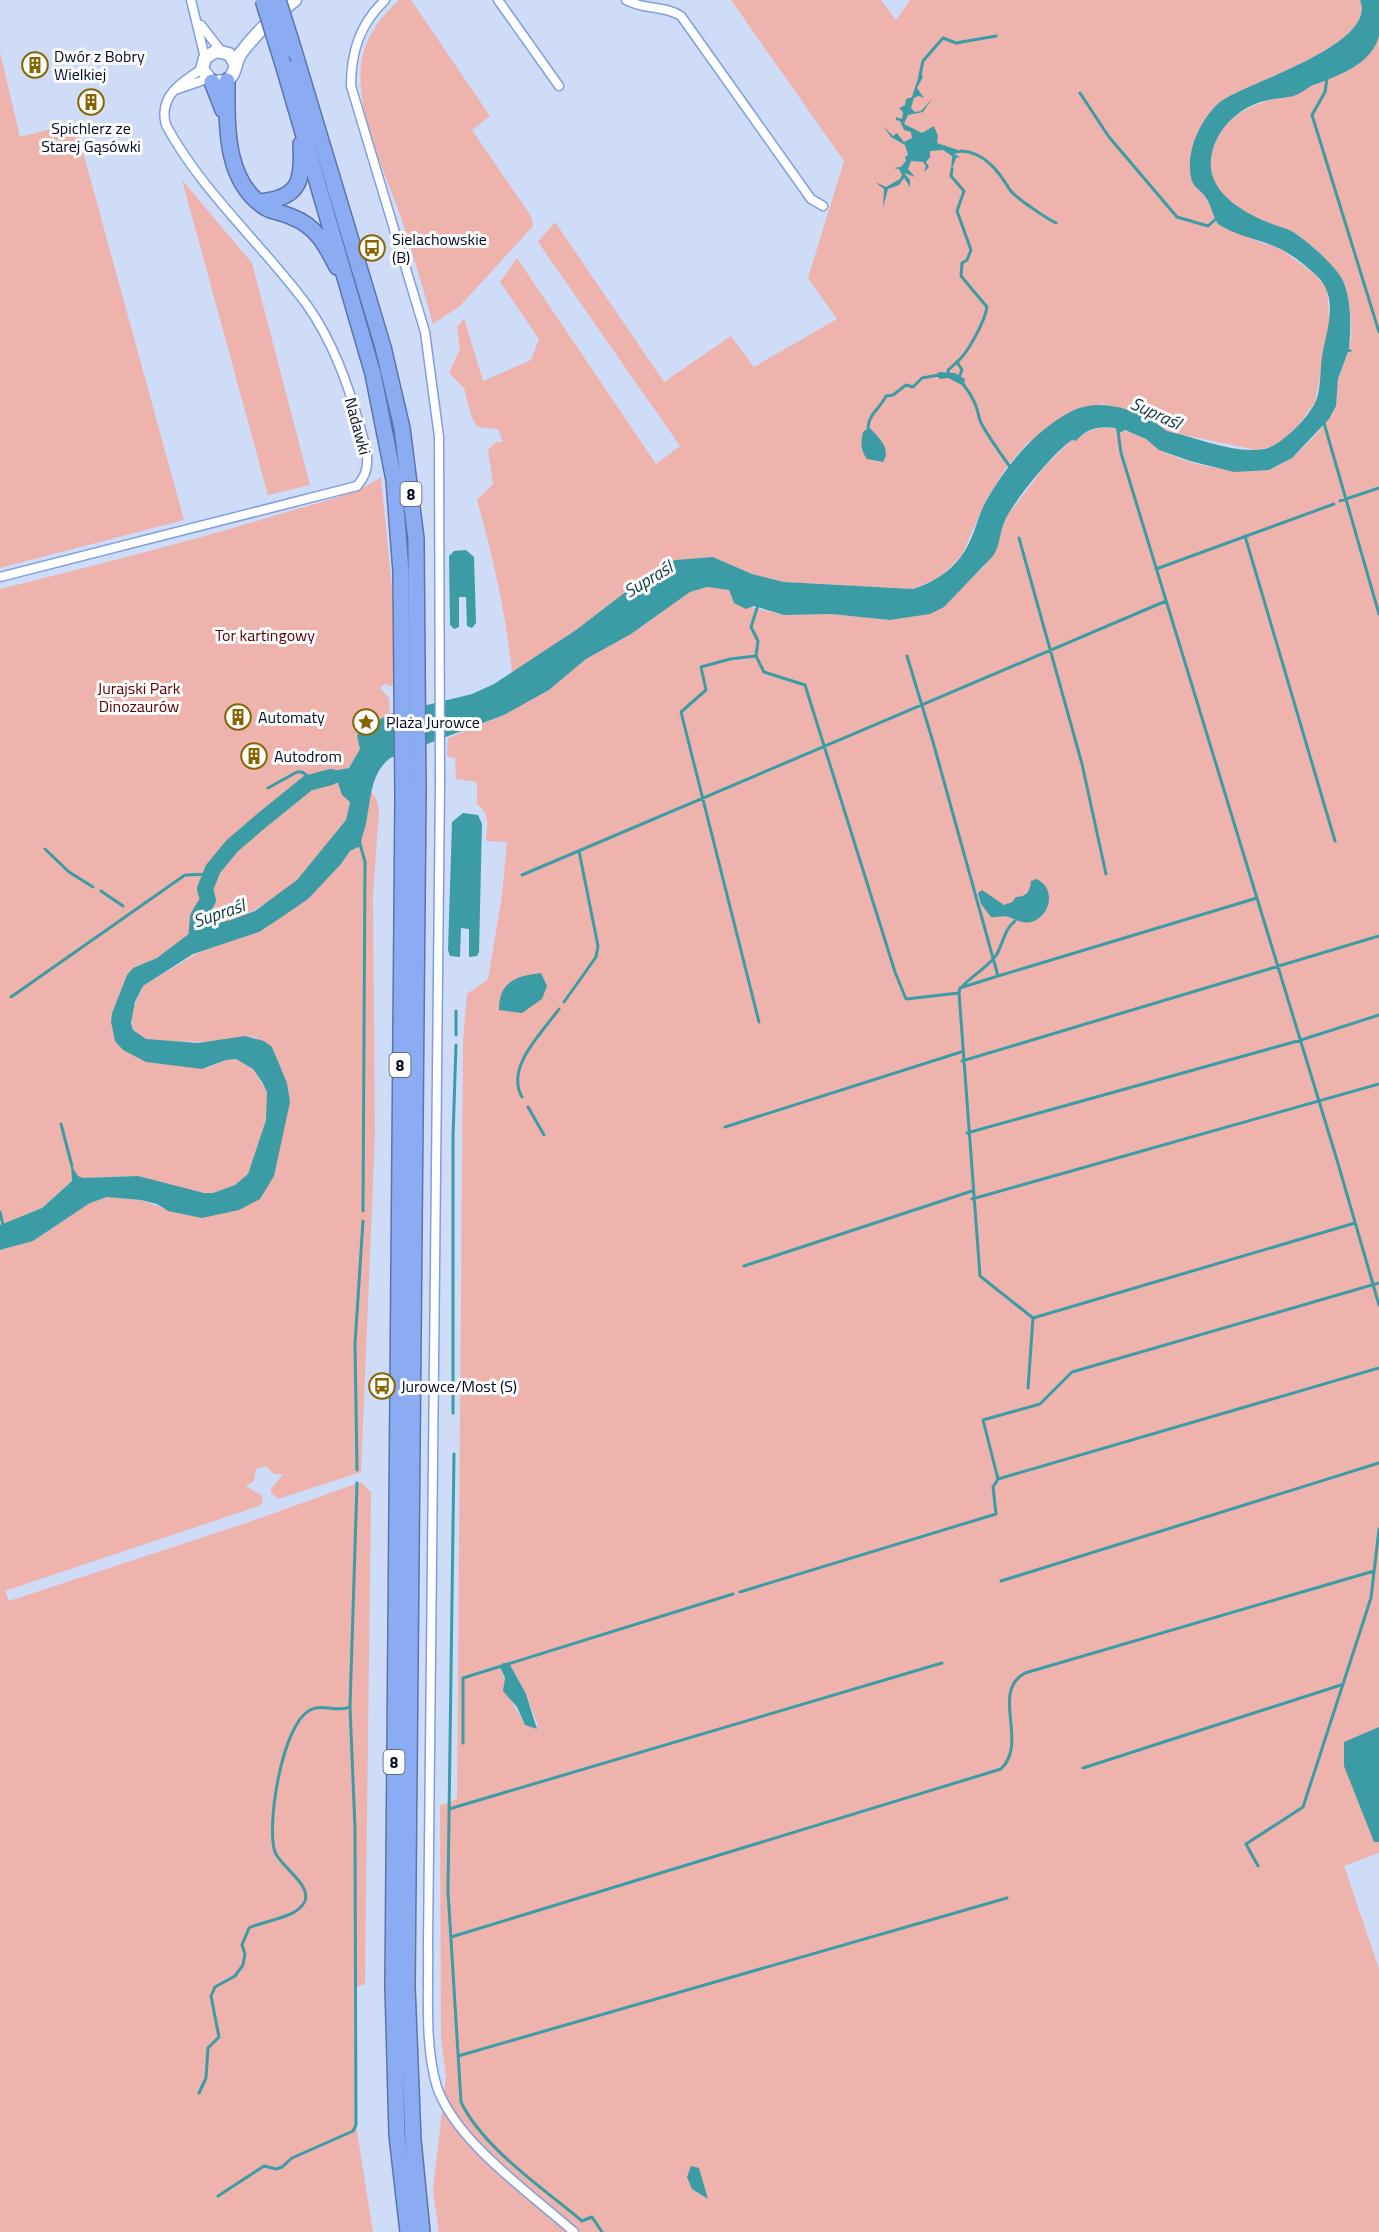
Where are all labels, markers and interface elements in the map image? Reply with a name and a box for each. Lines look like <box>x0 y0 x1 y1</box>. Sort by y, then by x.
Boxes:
place label: Dwór z Bobry Wielkiej <box>54 44 145 86</box>
building icon: Dwór z Bobry Wielkiej <box>20 50 50 80</box>
building icon: Spichlerz ze Starej Gąsówki <box>76 87 106 117</box>
place label: Spichlerz ze Starej Gąsówki <box>41 116 141 158</box>
place label: Sielachowskie (B) <box>392 227 487 269</box>
bus stop icon: Sielachowskie (B) <box>357 233 387 263</box>
water label: Supraśl <box>1126 390 1188 437</box>
street label: Nadawki <box>339 395 377 457</box>
road number: 8 <box>400 482 422 506</box>
water label: Supraśl <box>618 553 679 604</box>
park label: Tor kartingowy <box>215 623 315 647</box>
park label: Jurajski Park Dinozaurów <box>98 676 181 718</box>
building icon: Automaty <box>223 702 253 732</box>
place label: Automaty <box>258 705 325 729</box>
place icon: Plaża Jurowce <box>351 707 381 737</box>
place label: Plaża Jurowce <box>386 710 480 734</box>
building icon: Autodrom <box>239 741 269 771</box>
place label: Autodrom <box>274 744 342 768</box>
water label: Supraśl <box>190 891 250 934</box>
road number: 8 <box>390 1053 410 1077</box>
bus stop icon: Jurowce/Most (S) <box>367 1371 397 1401</box>
place label: Jurowce/Most (S) <box>401 1374 517 1398</box>
road number: 8 <box>384 1750 404 1774</box>

